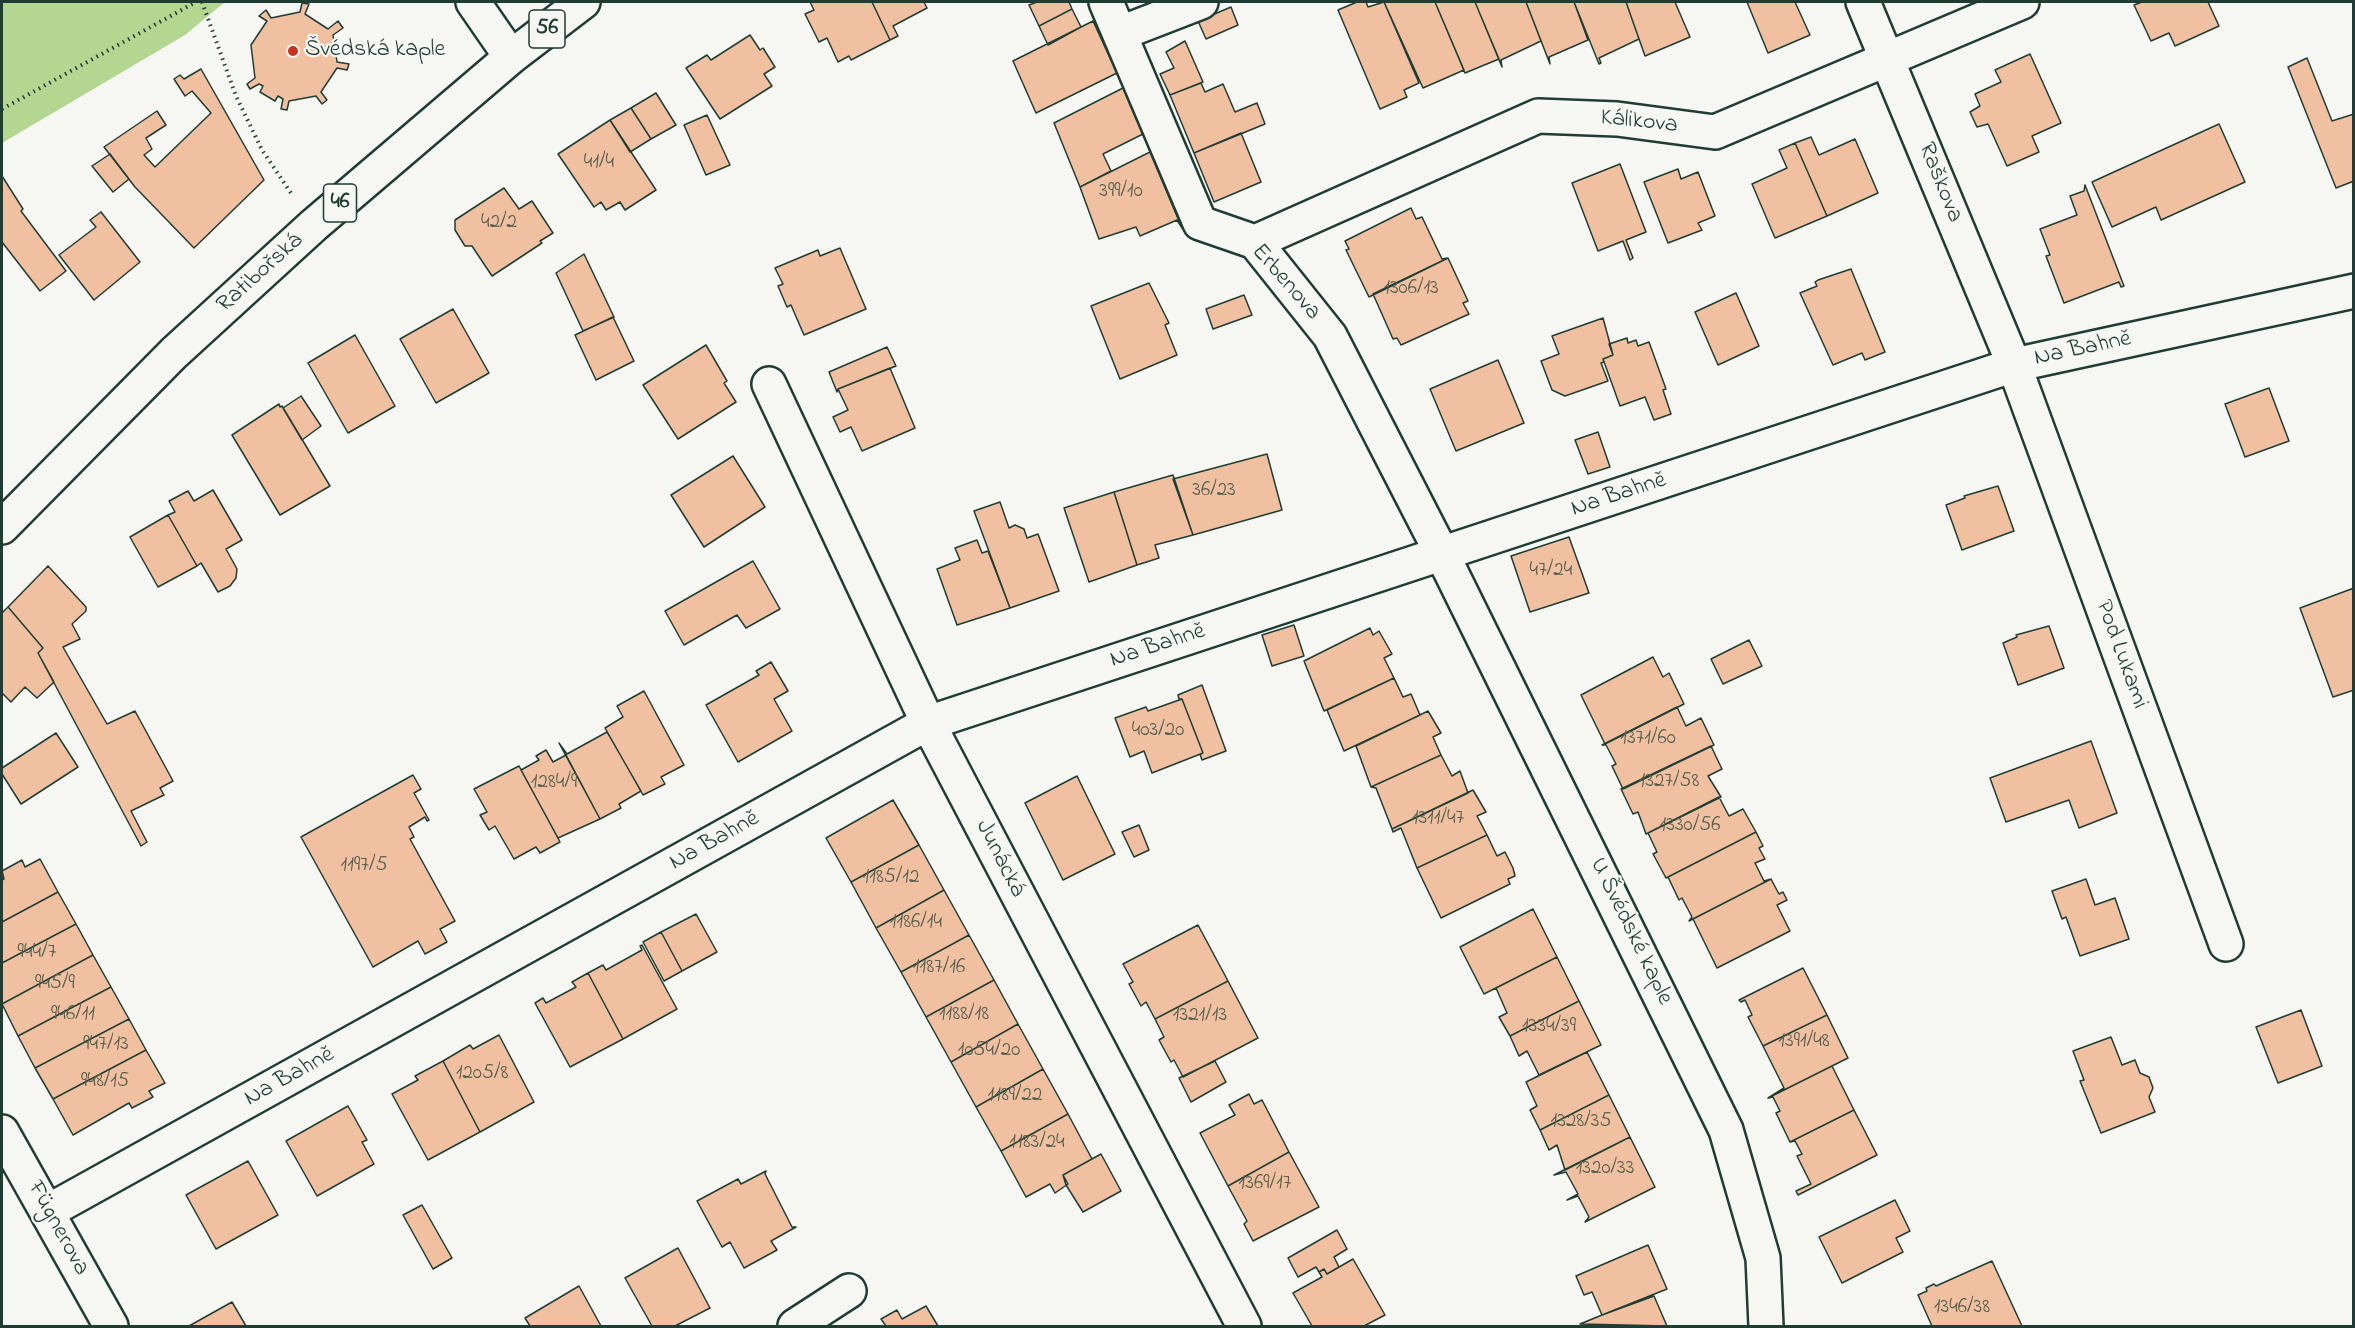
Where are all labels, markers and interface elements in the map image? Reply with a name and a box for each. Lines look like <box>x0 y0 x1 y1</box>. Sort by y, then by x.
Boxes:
road number: 56 <box>529 10 565 48</box>
place label: Švédská kaple <box>305 37 445 65</box>
marker: Švédská kaple <box>286 44 300 58</box>
street label: Kálikova <box>1599 105 1679 141</box>
street label: Raškova <box>1910 139 1968 227</box>
house number: 41/4 <box>584 151 614 177</box>
house number: 399/10 <box>1099 180 1143 206</box>
road number: 46 <box>324 184 356 222</box>
house number: 42/2 <box>481 211 517 237</box>
street label: Ratibořská <box>212 228 310 320</box>
street label: Erbenova <box>1244 239 1326 327</box>
house number: 1306/13 <box>1383 277 1439 303</box>
street label: Na Bahně <box>2032 326 2134 374</box>
street label: Na Bahně <box>1568 467 1670 525</box>
house number: 36/23 <box>1192 479 1236 505</box>
house number: 47/24 <box>1530 559 1572 585</box>
street label: Pod Lukami <box>2087 597 2153 713</box>
street label: Na Bahně <box>1107 618 1209 676</box>
house number: 403/20 <box>1132 719 1184 745</box>
house number: 1371/60 <box>1620 727 1676 753</box>
house number: 1327/58 <box>1639 770 1699 796</box>
house number: 1284/9 <box>531 771 577 797</box>
street label: Na Bahně <box>665 806 765 878</box>
house number: 1311/47 <box>1412 807 1464 833</box>
house number: 1330/56 <box>1660 814 1720 840</box>
street label: Junácká <box>967 816 1031 902</box>
house number: 1197/5 <box>341 854 387 880</box>
street label: U Švédské kaple <box>1582 854 1678 1010</box>
house number: 1185/12 <box>863 866 919 892</box>
house number: 1186/14 <box>890 911 942 937</box>
house number: 944/7 <box>18 941 56 967</box>
house number: 1187/16 <box>913 956 965 982</box>
house number: 945/9 <box>35 972 75 998</box>
house number: 946/11 <box>51 1003 95 1029</box>
house number: 1188/18 <box>939 1003 989 1029</box>
house number: 1321/13 <box>1173 1004 1227 1030</box>
house number: 1334/39 <box>1522 1015 1576 1041</box>
house number: 1391/48 <box>1778 1030 1830 1056</box>
house number: 947/13 <box>83 1033 129 1059</box>
house number: 1054/20 <box>958 1039 1020 1065</box>
street label: Na Bahně <box>240 1042 340 1114</box>
house number: 1205/8 <box>456 1062 508 1088</box>
house number: 948/15 <box>81 1070 129 1096</box>
house number: 1189/22 <box>988 1084 1042 1110</box>
house number: 1328/35 <box>1551 1110 1611 1136</box>
house number: 1183/24 <box>1009 1131 1065 1157</box>
house number: 1320/33 <box>1576 1157 1634 1183</box>
house number: 1369/17 <box>1239 1172 1291 1198</box>
street label: Fügnerova <box>19 1177 95 1281</box>
house number: 1346/38 <box>1934 1296 1990 1322</box>

